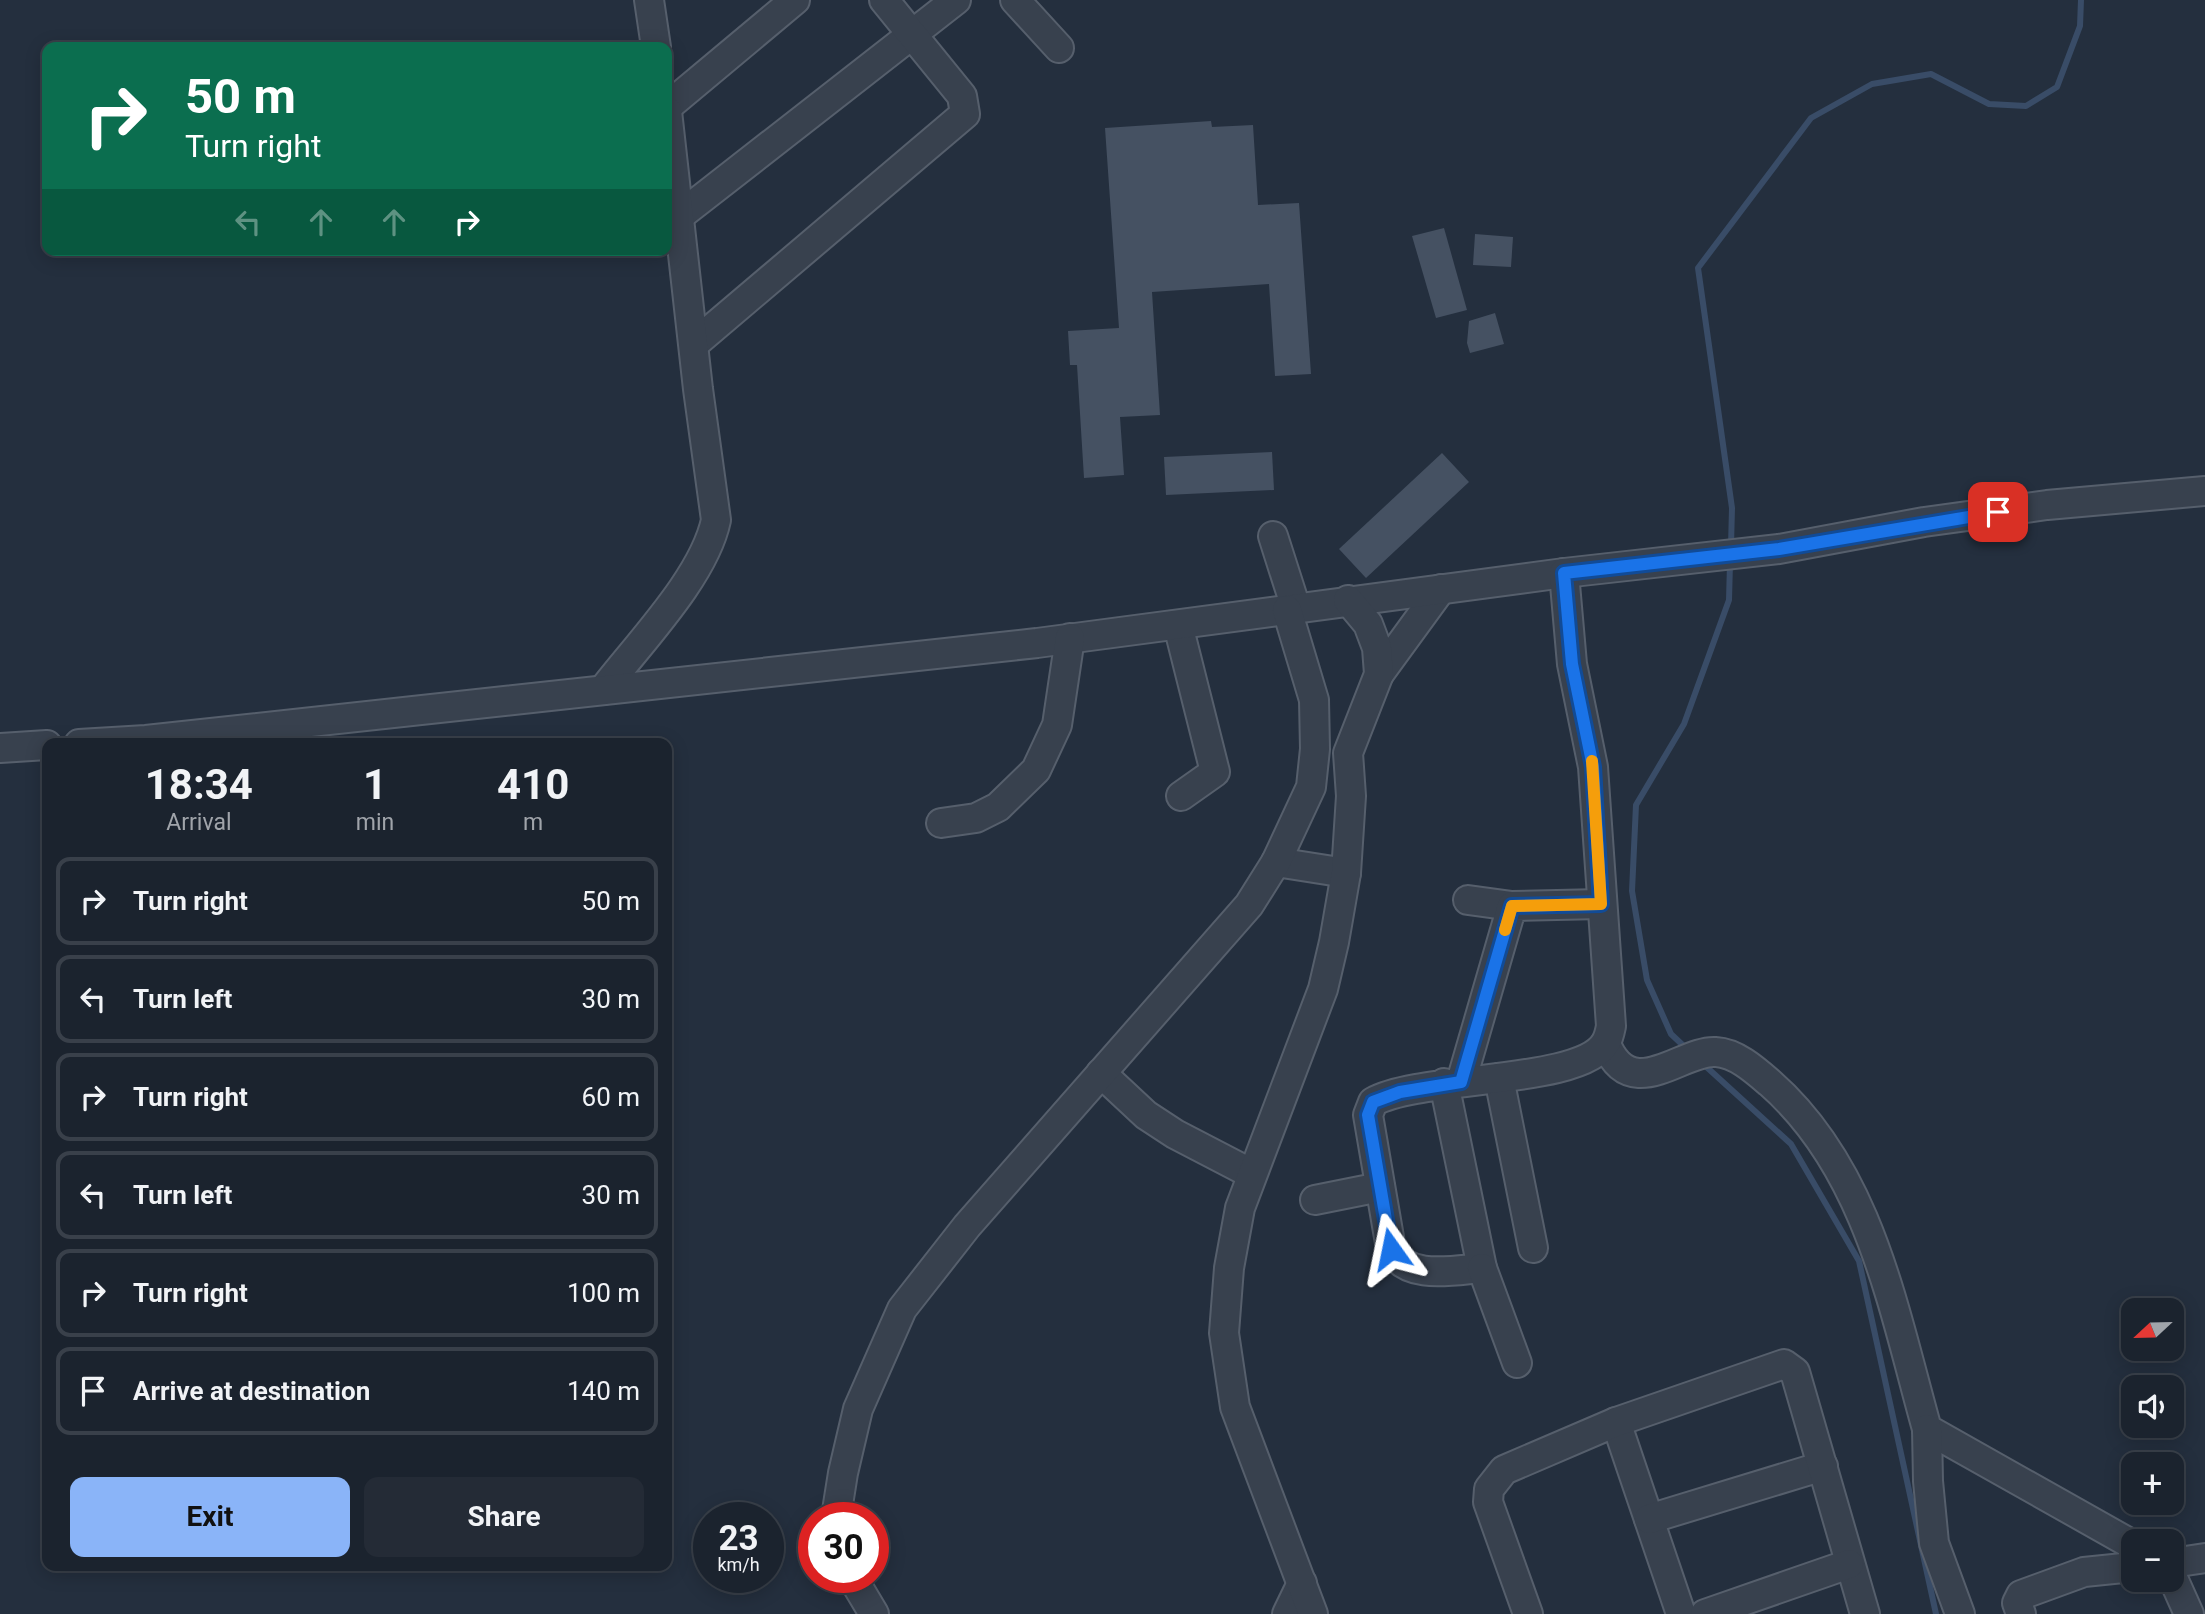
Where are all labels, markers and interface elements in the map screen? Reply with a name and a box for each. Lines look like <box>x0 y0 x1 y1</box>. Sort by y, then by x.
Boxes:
text: 50 m <box>185 68 296 125</box>
icon: right <box>70 70 161 161</box>
text: Turn right <box>185 127 321 165</box>
icon: left <box>229 203 267 241</box>
icon: ahead <box>302 203 340 241</box>
icon: ahead <box>375 203 413 241</box>
icon: right <box>448 203 486 241</box>
pin <box>1968 482 2028 542</box>
icon: arrive <box>1979 493 2017 531</box>
text: 18:34 <box>145 760 253 809</box>
text: 1 <box>363 760 387 809</box>
text: 410 <box>497 760 569 809</box>
text: Arrival <box>166 809 232 836</box>
text: min <box>356 809 394 836</box>
text: m <box>523 809 543 836</box>
icon: right <box>74 882 112 920</box>
text: Turn right <box>133 886 248 916</box>
text: 50 m <box>582 886 640 916</box>
icon: left <box>74 980 112 1018</box>
text: Turn left <box>133 984 232 1014</box>
text: 30 m <box>582 984 640 1014</box>
icon: right <box>74 1078 112 1116</box>
text: Turn right <box>133 1082 248 1112</box>
text: 60 m <box>582 1082 640 1112</box>
icon: left <box>74 1176 112 1214</box>
text: Turn left <box>133 1180 232 1210</box>
text: 30 m <box>582 1180 640 1210</box>
position arrow <box>1354 1212 1428 1286</box>
icon: right <box>74 1274 112 1312</box>
text: Turn right <box>133 1278 248 1308</box>
text: 100 m <box>567 1278 640 1308</box>
north arrow <box>2121 1298 2184 1362</box>
map controls <box>2121 1298 2184 1592</box>
icon: arrive <box>74 1372 112 1410</box>
button: sound <box>2121 1375 2184 1438</box>
text: Arrive at destination <box>133 1376 370 1406</box>
text: 140 m <box>567 1376 640 1406</box>
button: + <box>2121 1452 2184 1515</box>
button: Exit <box>70 1477 350 1557</box>
button: Share <box>364 1477 644 1557</box>
speed limit sign: 30 <box>798 1502 889 1593</box>
text: 23 <box>718 1518 759 1559</box>
button: − <box>2121 1529 2184 1592</box>
text: km/h <box>717 1554 760 1575</box>

